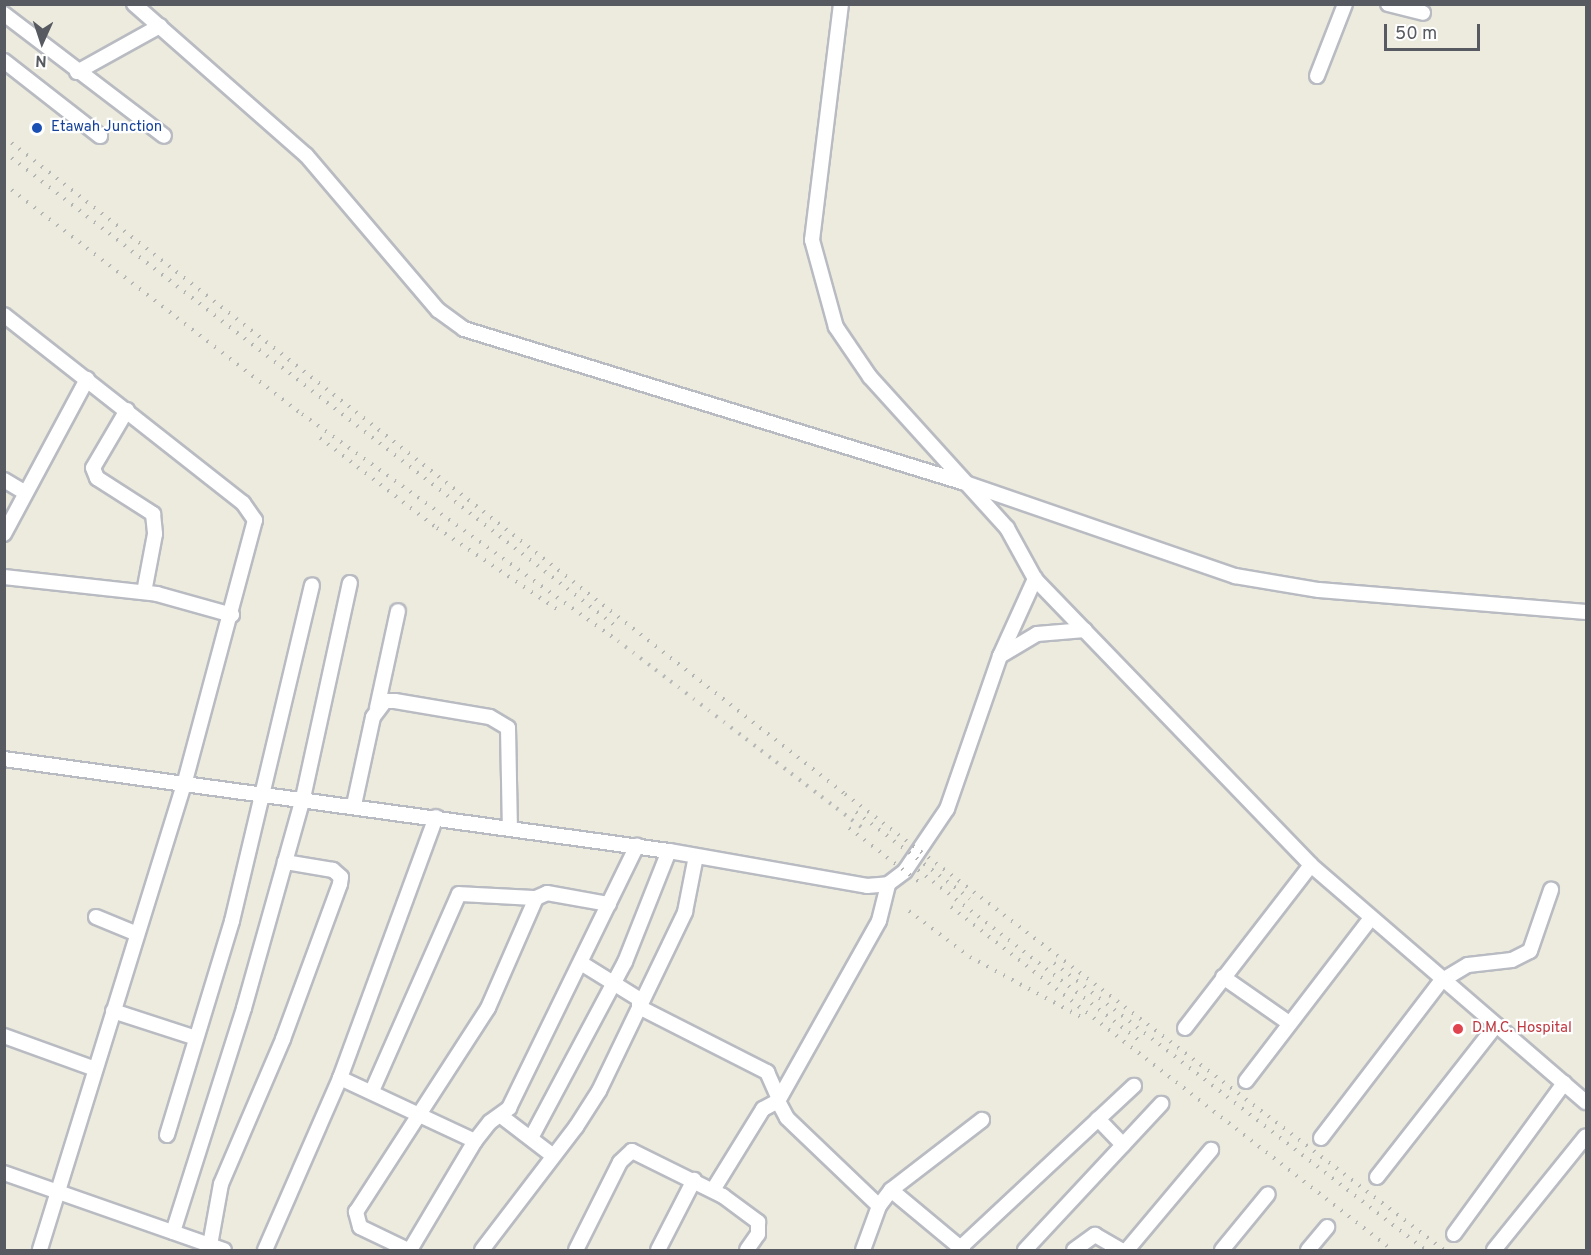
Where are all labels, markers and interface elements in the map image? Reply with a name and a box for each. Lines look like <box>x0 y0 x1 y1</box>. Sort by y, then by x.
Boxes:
north arrow <box>12 12 72 72</box>
scale bar <box>1387 12 1483 50</box>
text: 50 m <box>1395 23 1437 46</box>
text: N <box>35 50 47 70</box>
marker: Etawah Junction <box>28 119 46 137</box>
place label: Etawah Junction <box>51 119 162 137</box>
marker: D.M.C. Hospital <box>1449 1020 1467 1038</box>
place label: D.M.C. Hospital <box>1472 1020 1572 1038</box>

